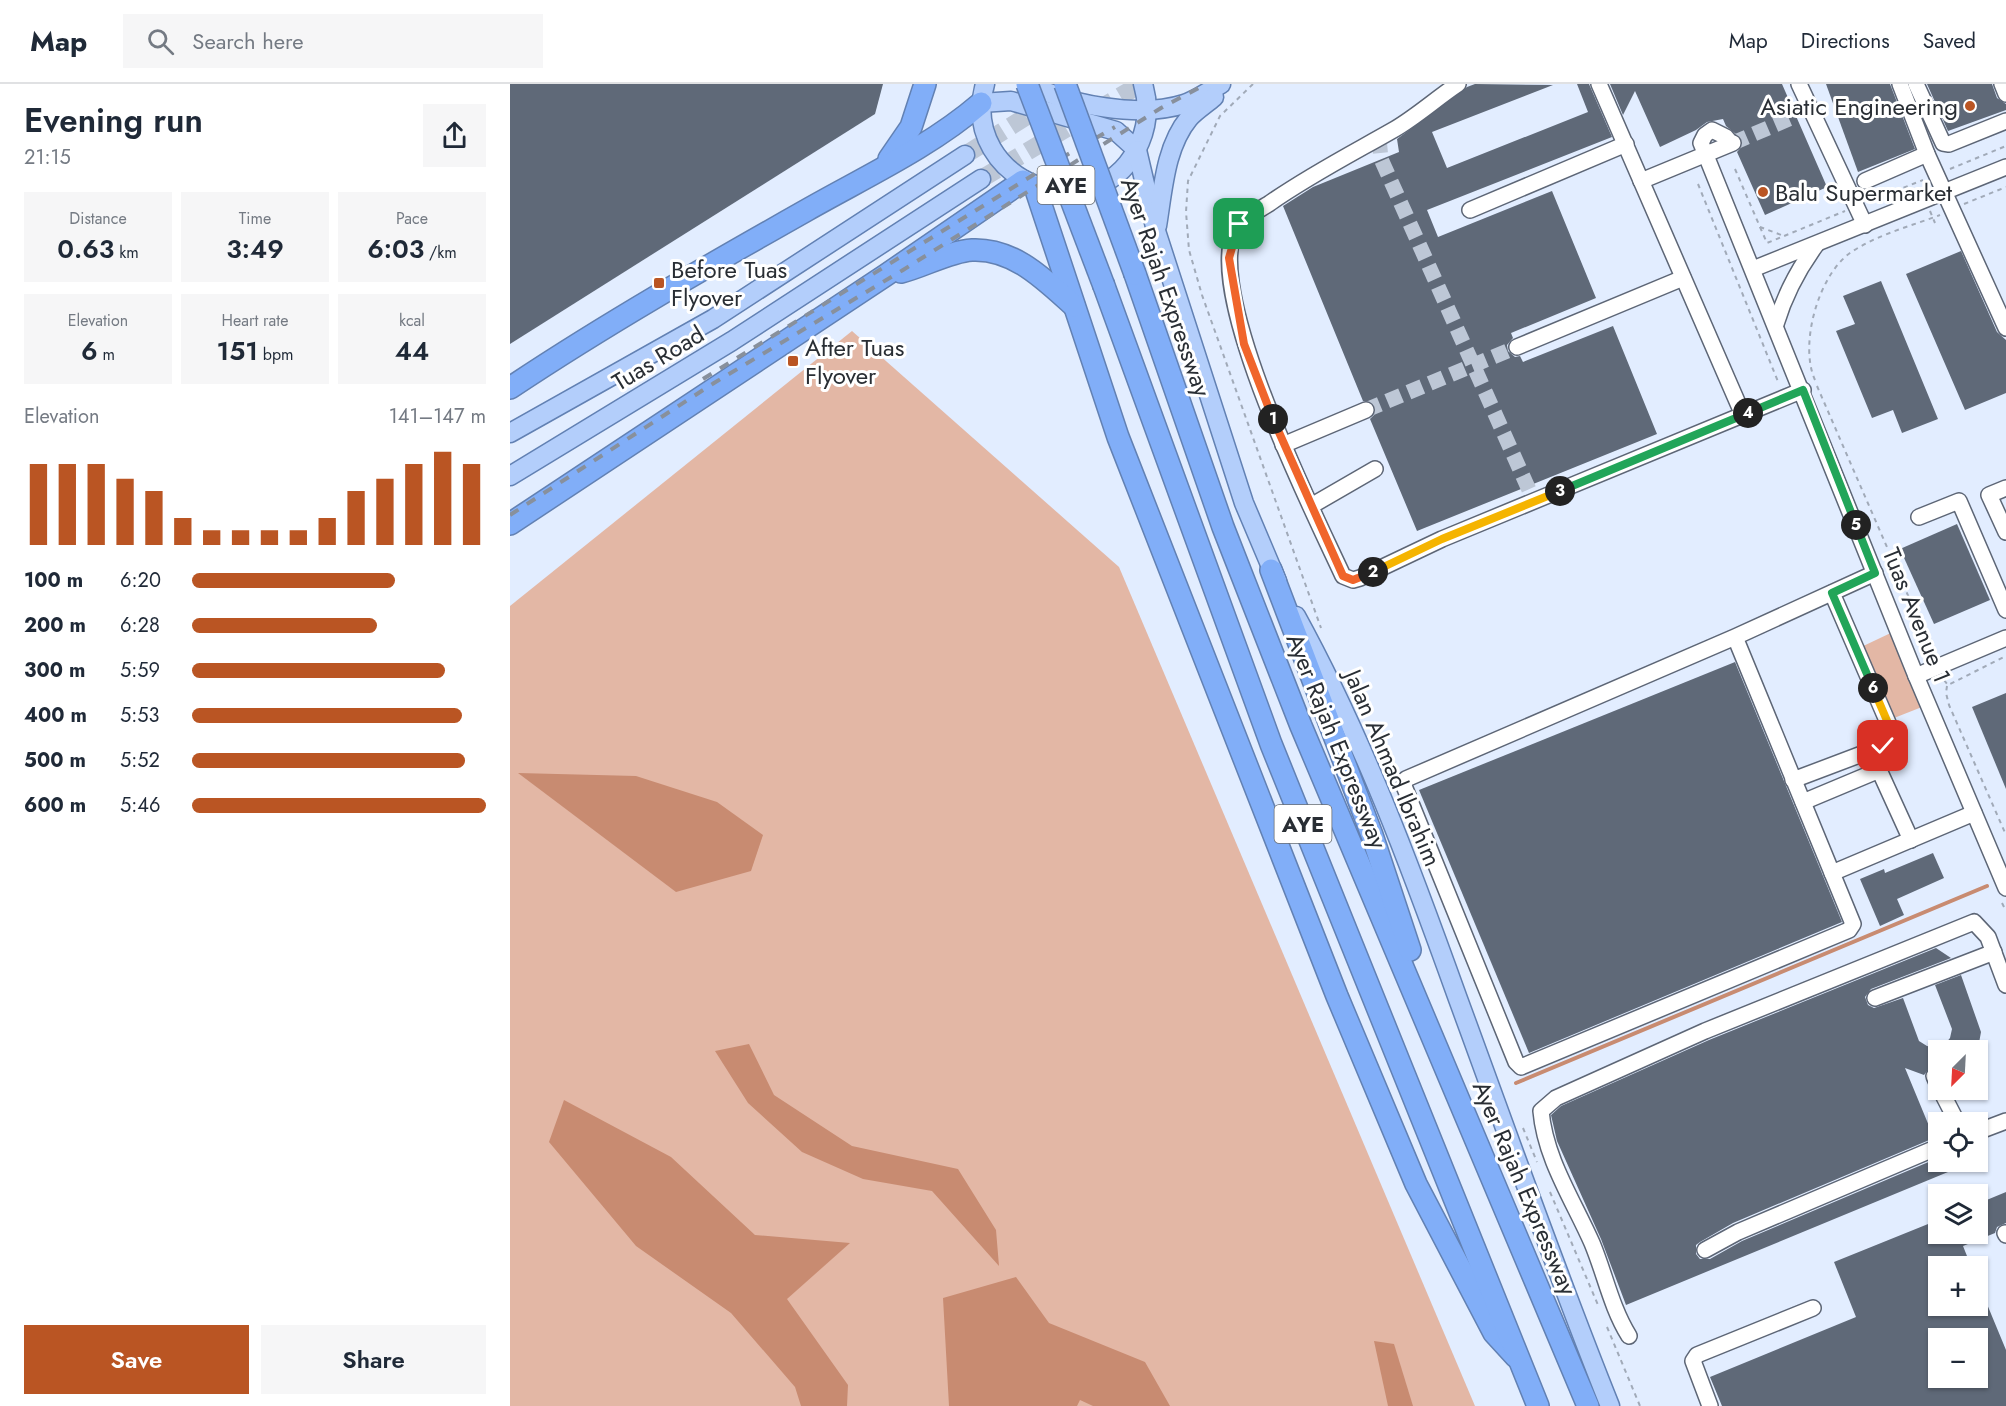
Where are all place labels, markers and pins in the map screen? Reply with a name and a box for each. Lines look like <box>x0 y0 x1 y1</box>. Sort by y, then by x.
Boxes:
place label: Asiatic Engineering <box>1760 89 1958 124</box>
marker: Asiatic Engineering <box>1963 99 1977 113</box>
place label: Balu Supermarket <box>1775 175 1952 210</box>
marker: Balu Supermarket <box>1756 185 1770 199</box>
pin <box>1213 198 1264 249</box>
place label: Before Tuas Flyover <box>671 252 787 315</box>
marker: Before Tuas Flyover <box>652 276 666 290</box>
place label: After Tuas Flyover <box>805 330 904 393</box>
marker: After Tuas Flyover <box>786 354 800 368</box>
pin: 4 <box>1733 398 1763 428</box>
pin: 1 <box>1258 404 1288 434</box>
pin: 3 <box>1545 476 1575 506</box>
pin: 5 <box>1841 510 1871 540</box>
pin: 2 <box>1358 557 1388 587</box>
pin: 6 <box>1858 673 1888 703</box>
pin <box>1857 720 1908 771</box>

